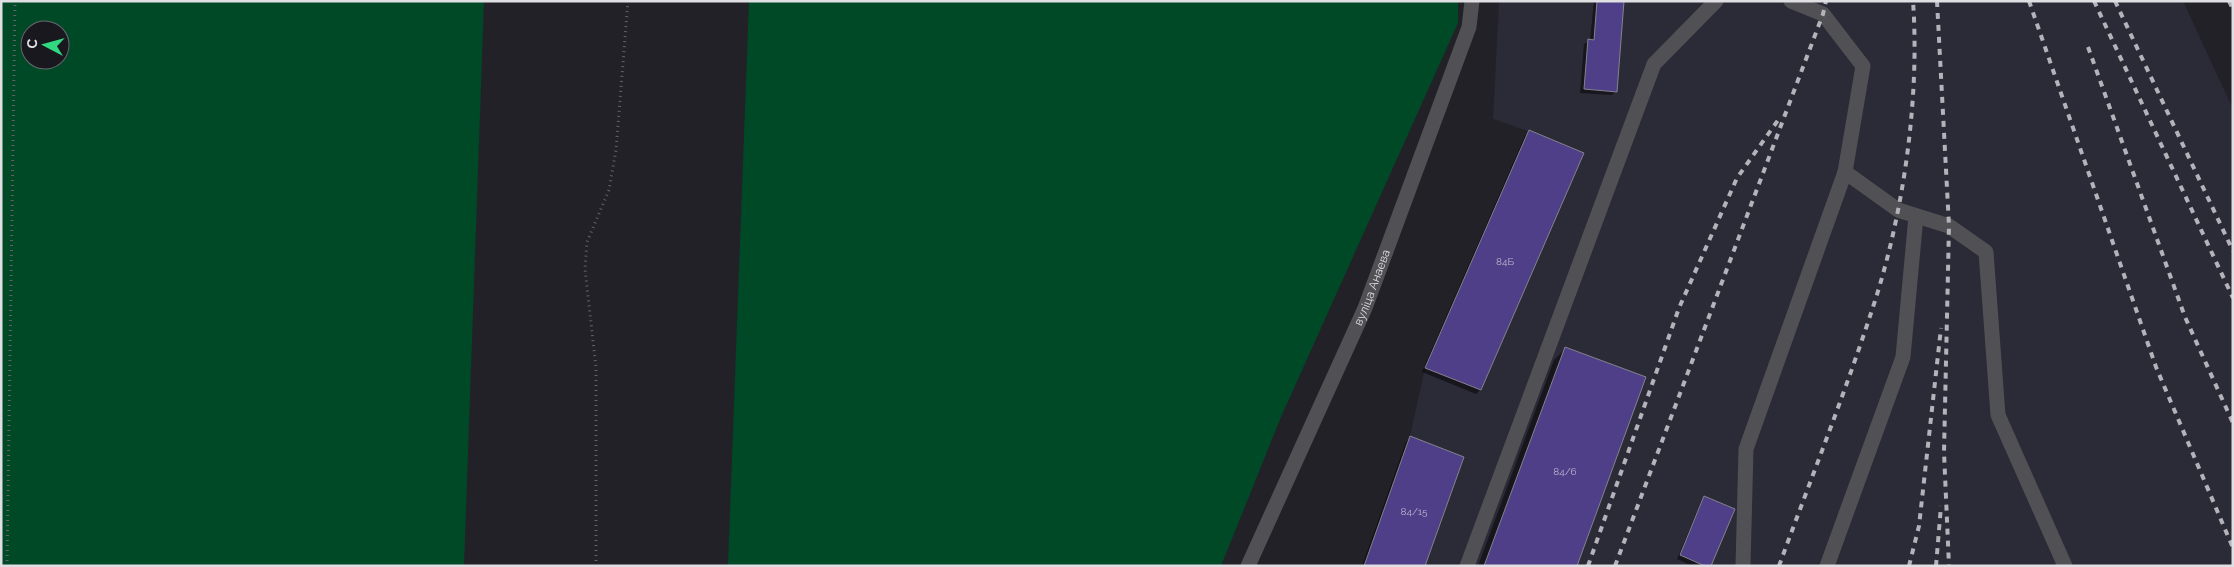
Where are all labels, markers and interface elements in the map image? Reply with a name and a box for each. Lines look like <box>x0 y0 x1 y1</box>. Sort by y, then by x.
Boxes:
north arrow <box>20 20 70 70</box>
text: С <box>24 38 41 49</box>
street label: вуліца Анаева <box>1351 248 1393 328</box>
house number: 84Б <box>1496 256 1514 267</box>
house number: 84/6 <box>1553 466 1577 477</box>
house number: 84/15 <box>1401 506 1428 517</box>

